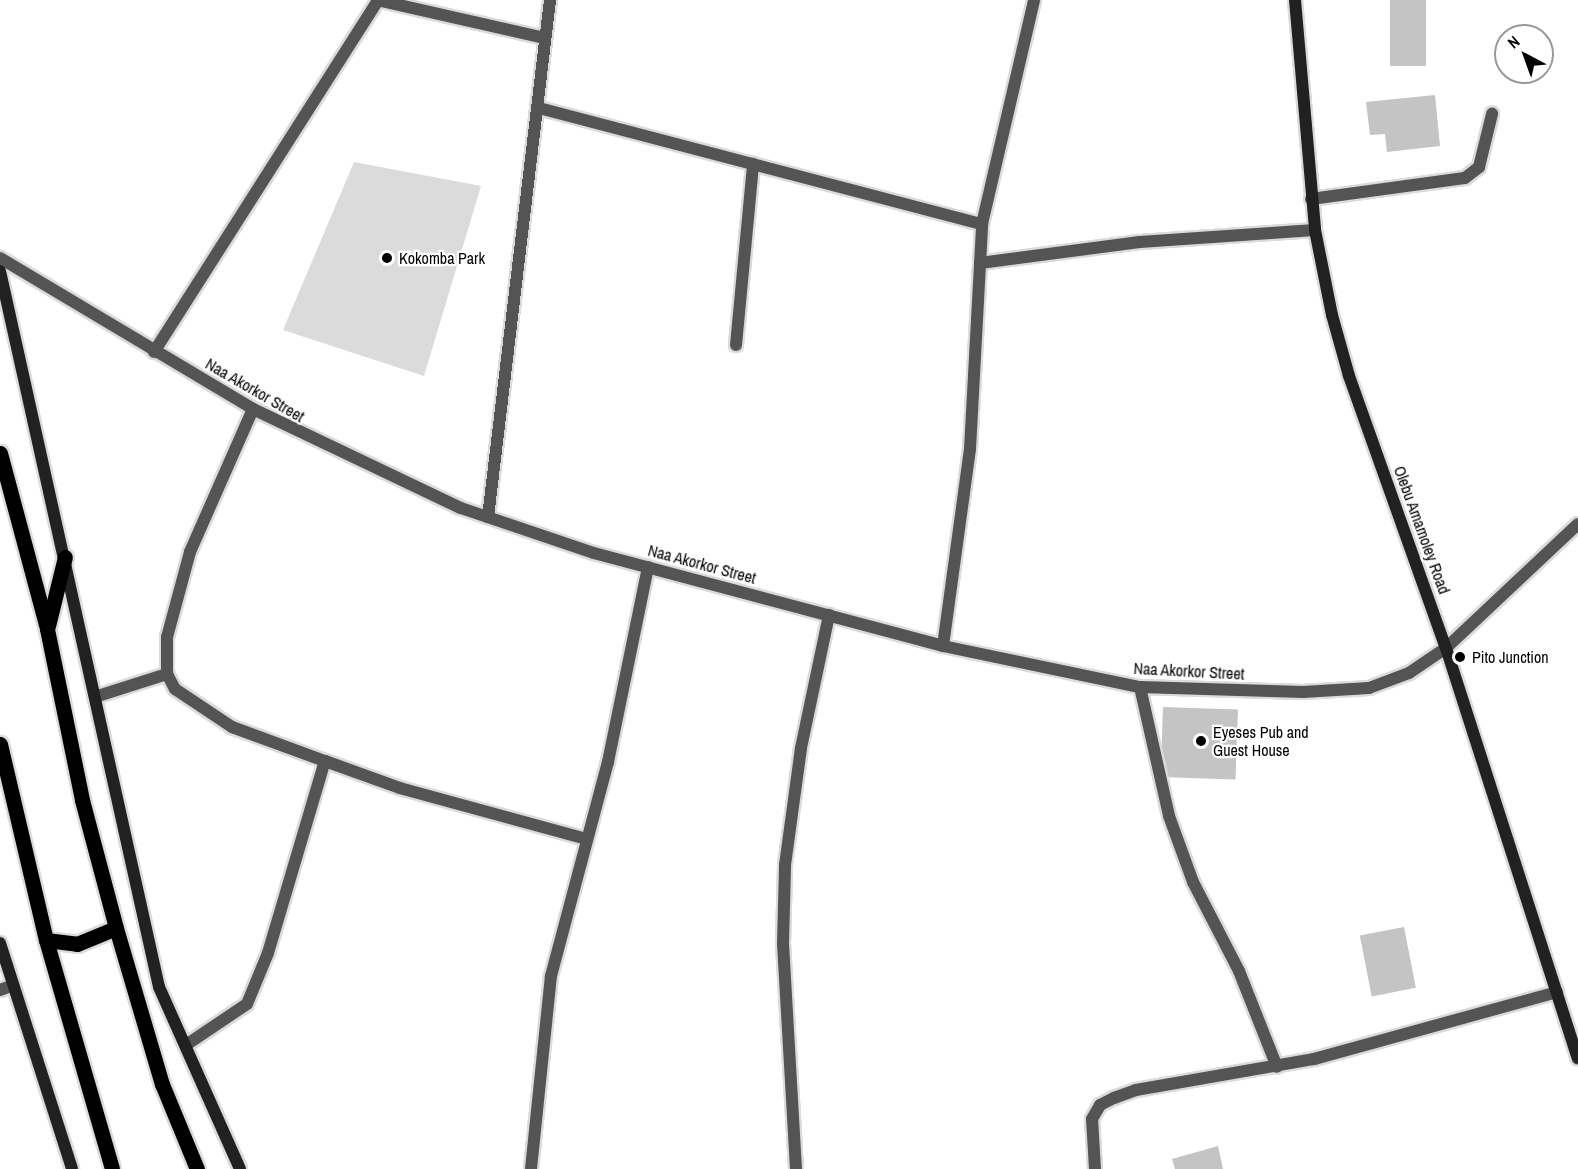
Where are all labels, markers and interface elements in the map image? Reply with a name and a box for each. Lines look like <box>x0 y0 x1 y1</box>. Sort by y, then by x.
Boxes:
north arrow <box>1494 24 1554 84</box>
text: N <box>1503 31 1524 53</box>
place label: Kokomba Park <box>399 248 485 268</box>
marker: Kokomba Park <box>380 251 394 265</box>
street label: Naa Akorkor Street <box>202 354 308 426</box>
street label: Olebu Amamoley Road <box>1390 463 1454 597</box>
street label: Naa Akorkor Street <box>646 540 758 588</box>
place label: Pito Junction <box>1472 647 1549 667</box>
marker: Pito Junction <box>1453 650 1467 664</box>
street label: Naa Akorkor Street <box>1133 658 1245 684</box>
place label: Eyeses Pub and Guest House <box>1213 722 1309 760</box>
marker: Eyeses Pub and Guest House <box>1194 734 1208 748</box>

